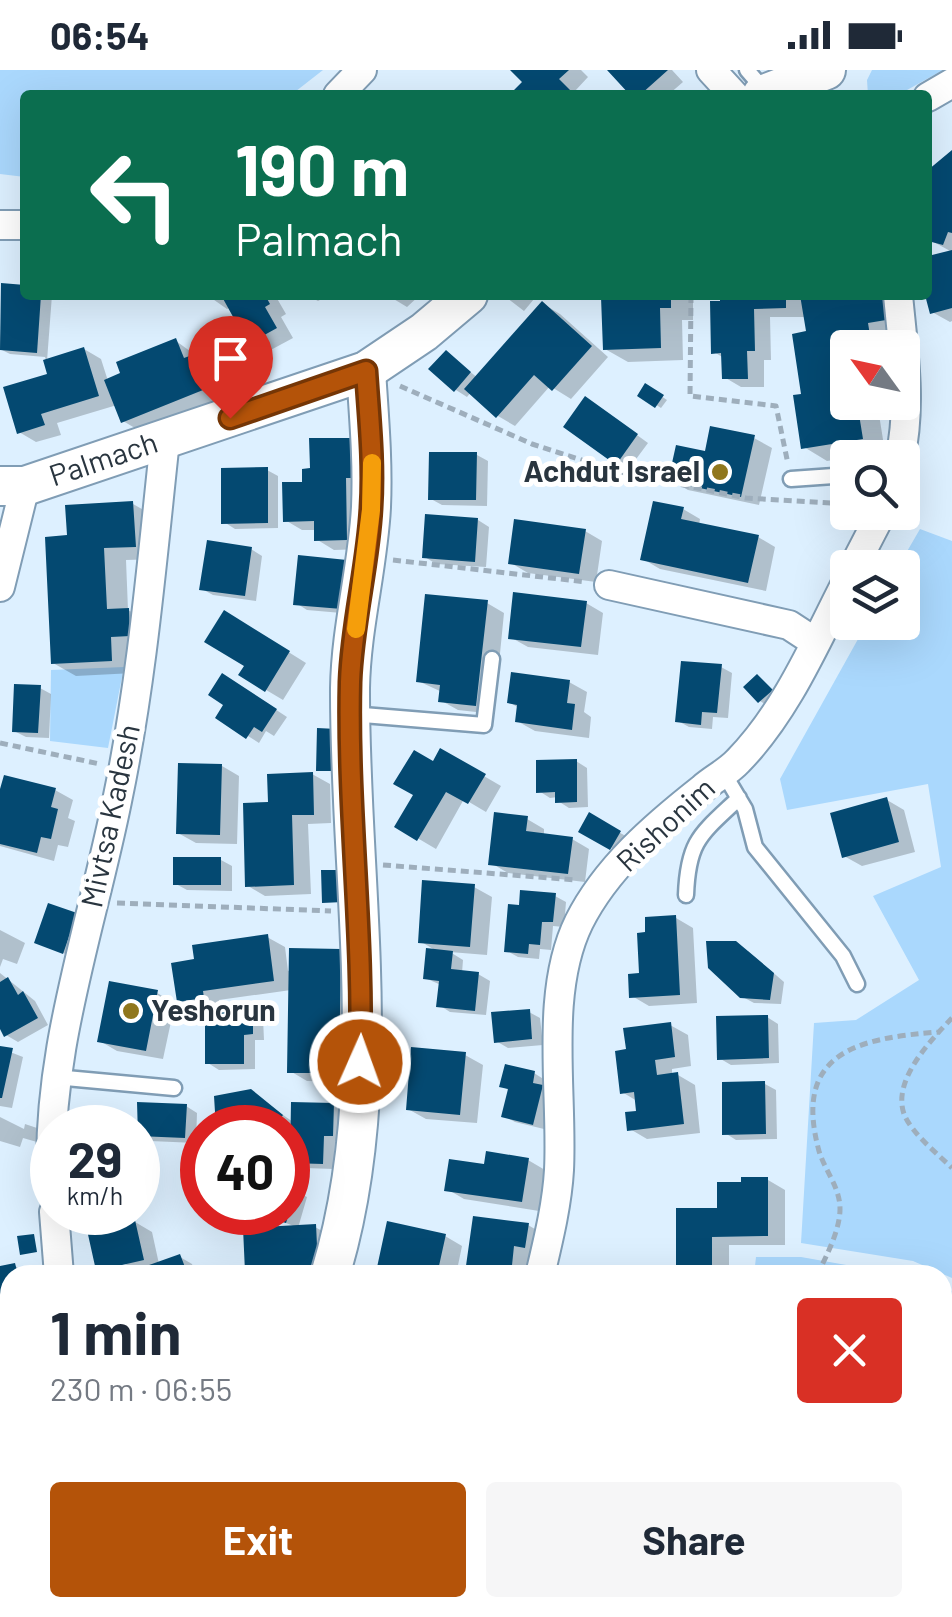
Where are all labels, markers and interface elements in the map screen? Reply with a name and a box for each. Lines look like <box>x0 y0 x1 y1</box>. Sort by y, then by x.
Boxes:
text: 06:54 <box>50 12 149 58</box>
text: 190 m <box>235 126 409 210</box>
icon: left <box>70 130 200 260</box>
text: Palmach <box>235 211 403 265</box>
pin <box>188 316 273 419</box>
north arrow <box>830 330 920 420</box>
map controls <box>830 330 920 640</box>
icon: arrive <box>203 331 258 386</box>
street label: Palmach <box>44 423 162 493</box>
button: search <box>830 440 920 530</box>
place label: Achdut Israel <box>523 452 700 488</box>
marker: Achdut Israel <box>709 461 731 483</box>
button: layers <box>830 550 920 640</box>
street label: Mivtsa Kadesh <box>72 721 146 910</box>
street label: Rishonim <box>608 769 721 878</box>
place label: Yeshorun <box>151 991 276 1027</box>
marker: Yeshorun <box>120 1000 142 1022</box>
position arrow <box>308 1010 412 1114</box>
speed limit sign: 40 <box>180 1105 310 1235</box>
text: 29 <box>68 1128 122 1188</box>
text: km/h <box>67 1180 123 1210</box>
text: 1 min <box>50 1295 181 1367</box>
button: close <box>797 1298 902 1403</box>
text: 230 m · 06:55 <box>50 1369 232 1407</box>
button: Exit <box>50 1482 466 1597</box>
button: Share <box>486 1482 902 1597</box>

